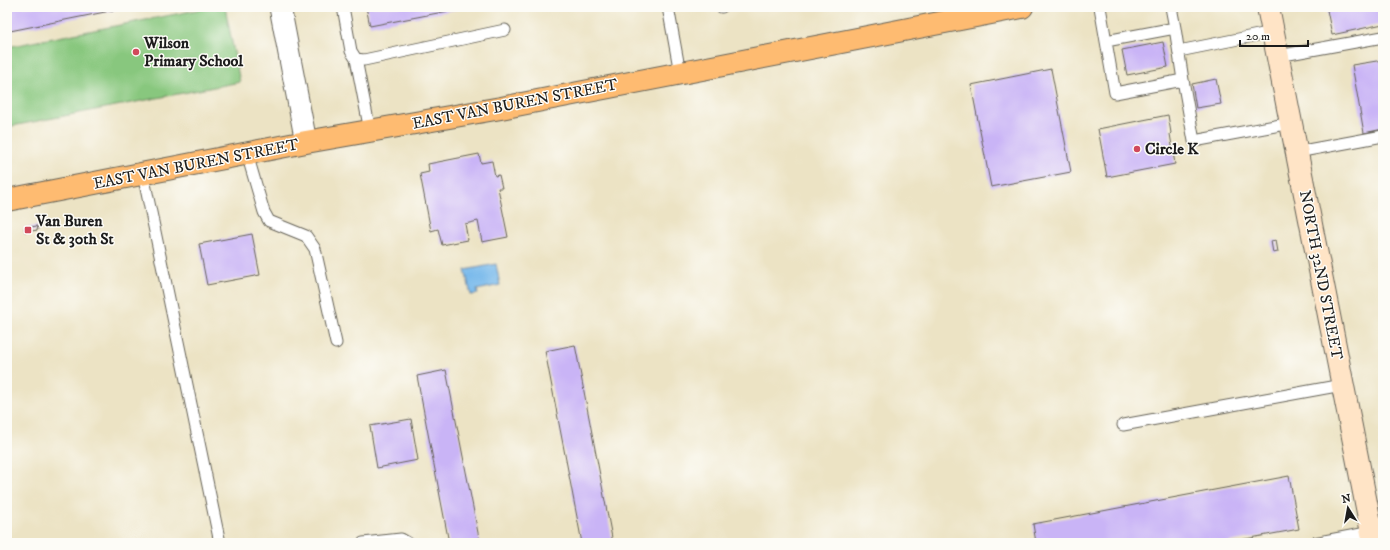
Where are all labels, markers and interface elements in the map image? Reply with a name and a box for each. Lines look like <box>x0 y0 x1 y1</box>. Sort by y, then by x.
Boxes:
scale bar <box>1240 22 1308 48</box>
text: 20 m <box>1246 29 1270 44</box>
place label: Wilson Primary School <box>143 33 244 71</box>
marker: Wilson Primary School <box>131 47 141 57</box>
street label: EAST VAN BUREN STREET <box>411 74 619 134</box>
street label: EAST VAN BUREN STREET <box>92 134 300 194</box>
place label: Circle K <box>1145 139 1199 159</box>
marker: Circle K <box>1132 144 1142 154</box>
street label: NORTH 32ND STREET <box>1295 189 1347 361</box>
place label: Van Buren St & 30th St <box>35 211 115 249</box>
marker: Van Buren St & 30th St <box>23 225 33 235</box>
north arrow <box>1328 488 1368 528</box>
text: N <box>1341 491 1352 507</box>

